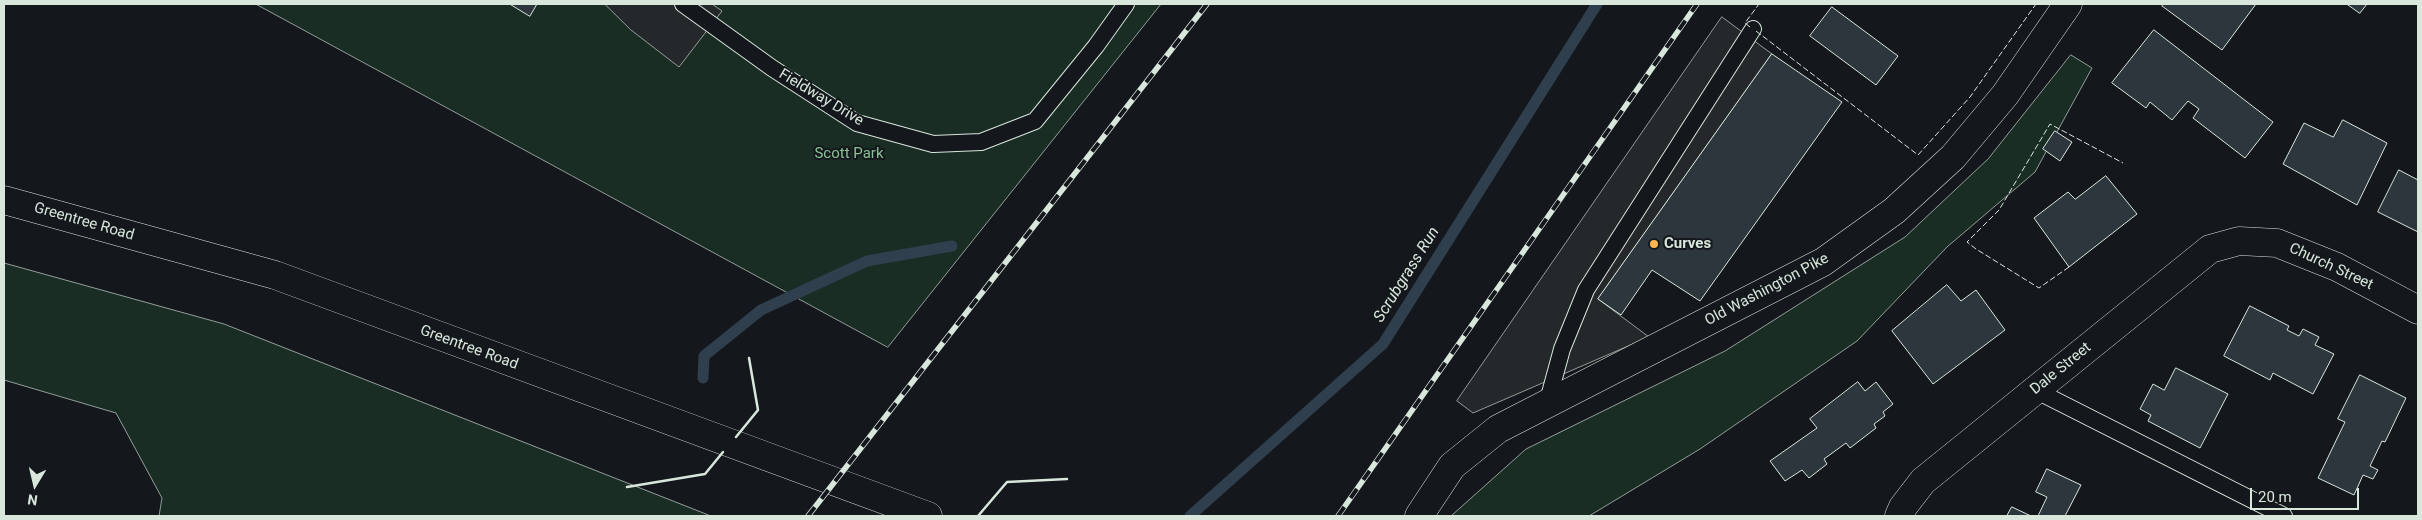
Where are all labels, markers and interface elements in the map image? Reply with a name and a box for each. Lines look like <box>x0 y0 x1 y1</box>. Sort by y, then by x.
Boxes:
street label: Fieldway Drive <box>775 66 867 130</box>
park label: Scott Park <box>814 145 884 163</box>
street label: Greentree Road <box>32 199 136 245</box>
water label: Scrubgrass Run <box>1370 224 1444 326</box>
place label: Curves <box>1664 235 1711 253</box>
marker: Curves <box>1648 238 1660 250</box>
street label: Church Street <box>2286 240 2376 294</box>
street label: Old Washington Pike <box>1702 250 1832 330</box>
street label: Greentree Road <box>417 322 521 374</box>
street label: Dale Street <box>2027 339 2095 399</box>
north arrow <box>10 460 60 510</box>
scale bar <box>2252 478 2361 510</box>
text: 20 m <box>2258 488 2292 506</box>
text: N <box>27 491 39 508</box>

